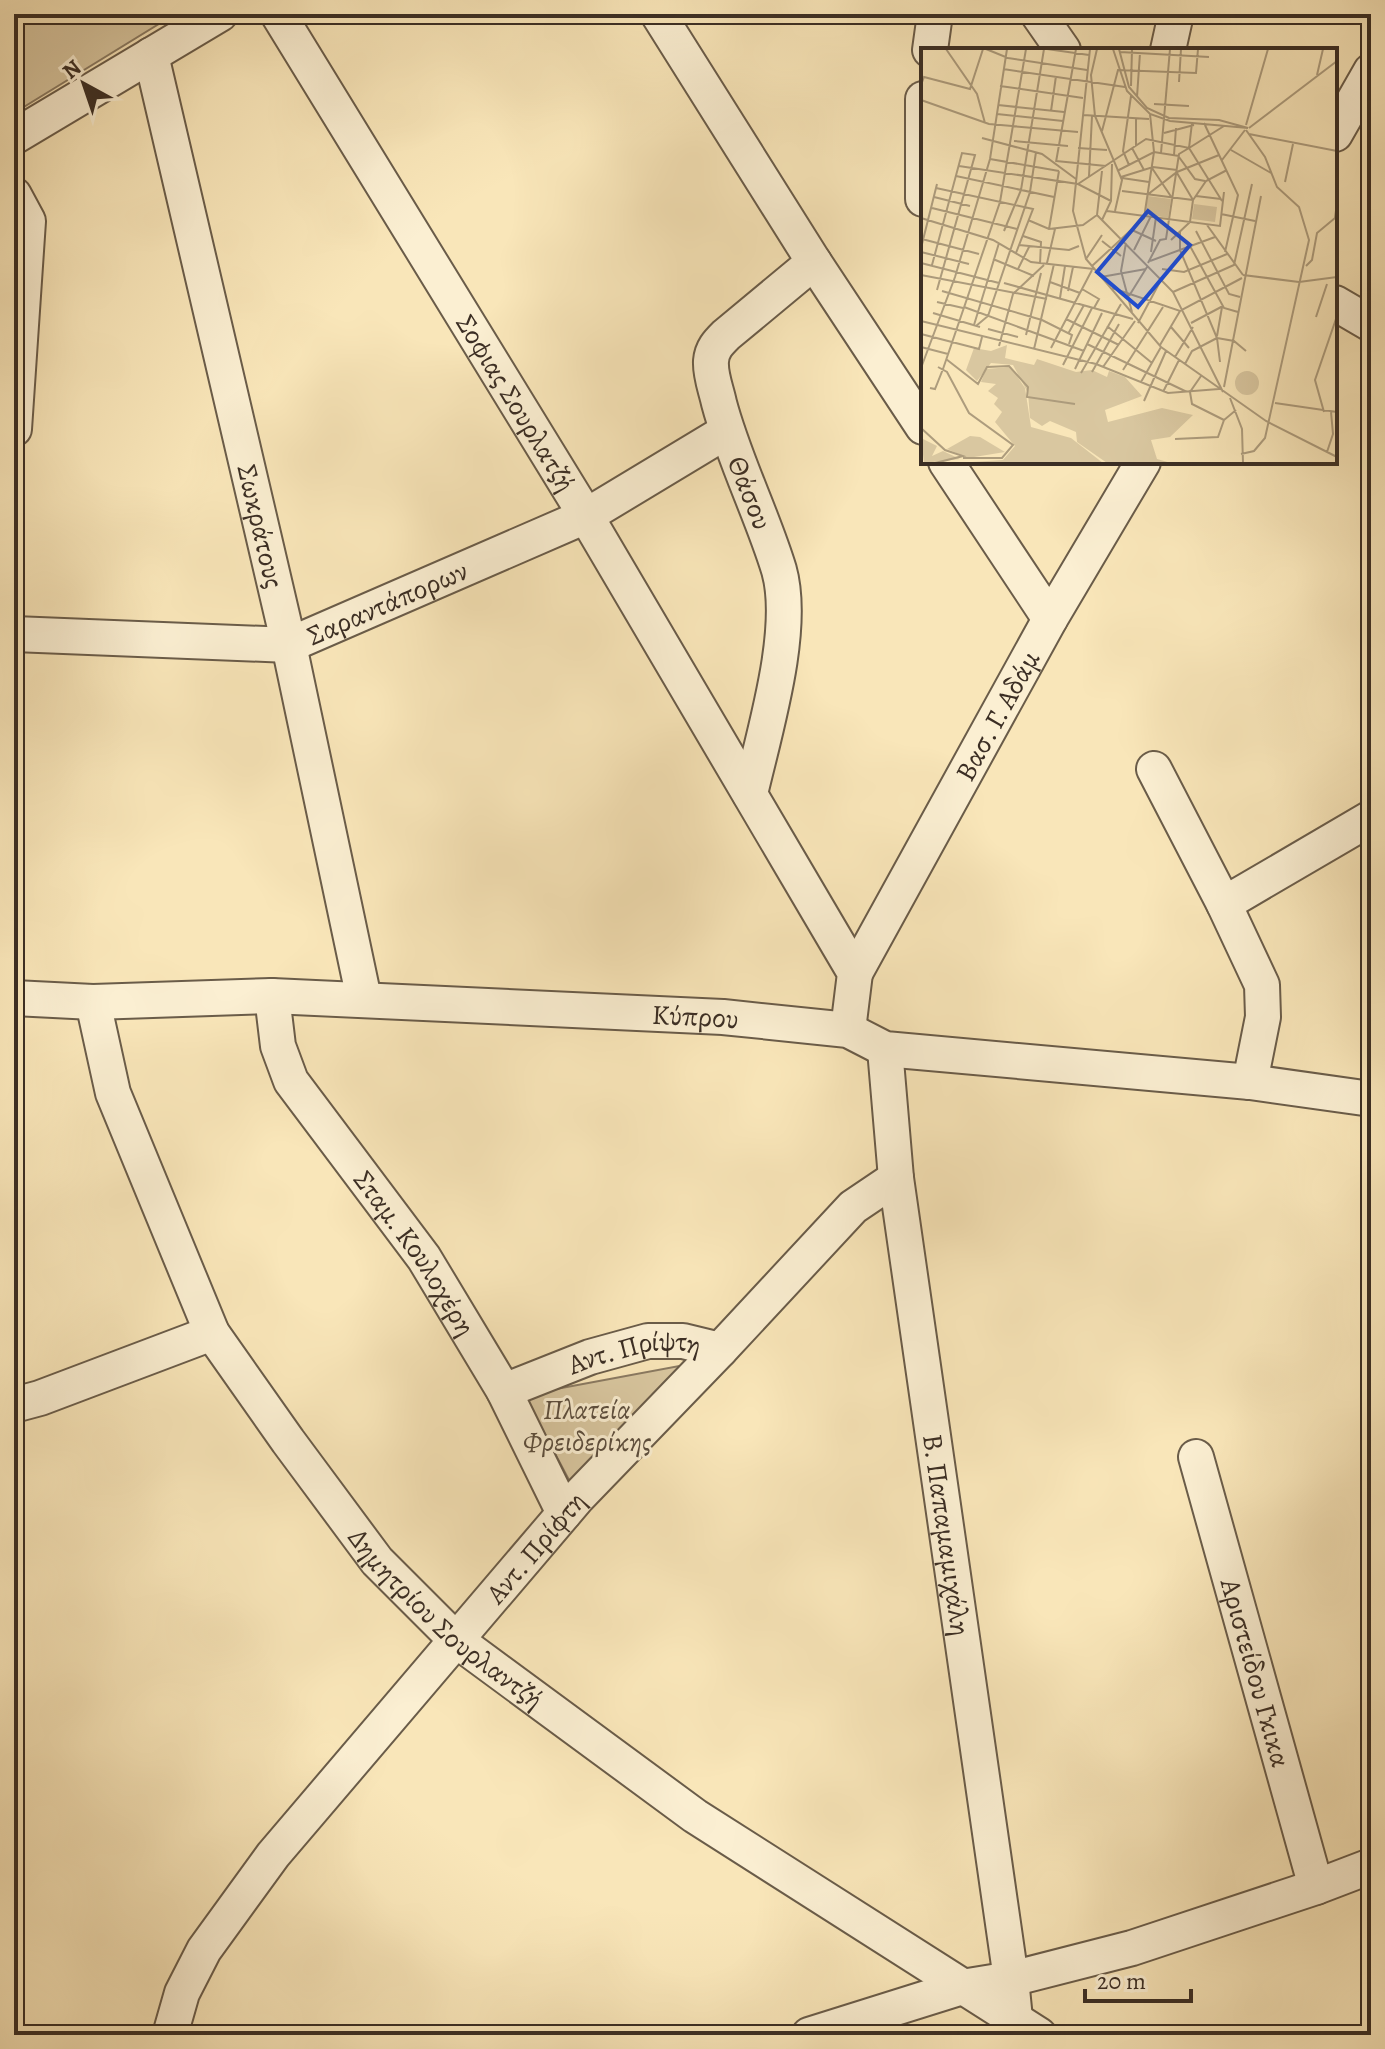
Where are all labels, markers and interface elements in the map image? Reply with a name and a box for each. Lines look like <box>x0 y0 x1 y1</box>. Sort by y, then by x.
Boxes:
north arrow <box>44 44 124 124</box>
inset map <box>921 48 1337 464</box>
text: N <box>56 53 88 86</box>
street label: Σοφιας Σουρλατζή <box>447 307 584 499</box>
street label: Θάσου <box>718 451 781 535</box>
street label: Σωκράτους <box>227 461 293 592</box>
street label: Σαραντάπορων <box>301 552 474 655</box>
street label: Βασ. Γ. Αδάμ <box>946 643 1049 788</box>
street label: Κύπρου <box>651 996 741 1039</box>
street label: Σταμ. Κουλοχέρη <box>345 1163 485 1343</box>
street label: Αντ. Πρίψτη <box>561 1323 705 1384</box>
park label: Πλατεία Φρειδερίκης <box>523 1391 651 1461</box>
street label: Β. Παπαμαμιχάλη <box>913 1432 980 1638</box>
street label: Αντ. Πρίφτη <box>477 1483 595 1613</box>
street label: Δημητρίου Σουρλαντζή <box>339 1521 551 1718</box>
street label: Αριστείδου Γκικα <box>1211 1573 1300 1772</box>
scale bar <box>1085 1953 1191 2003</box>
text: 20 m <box>1097 1965 1146 1997</box>

